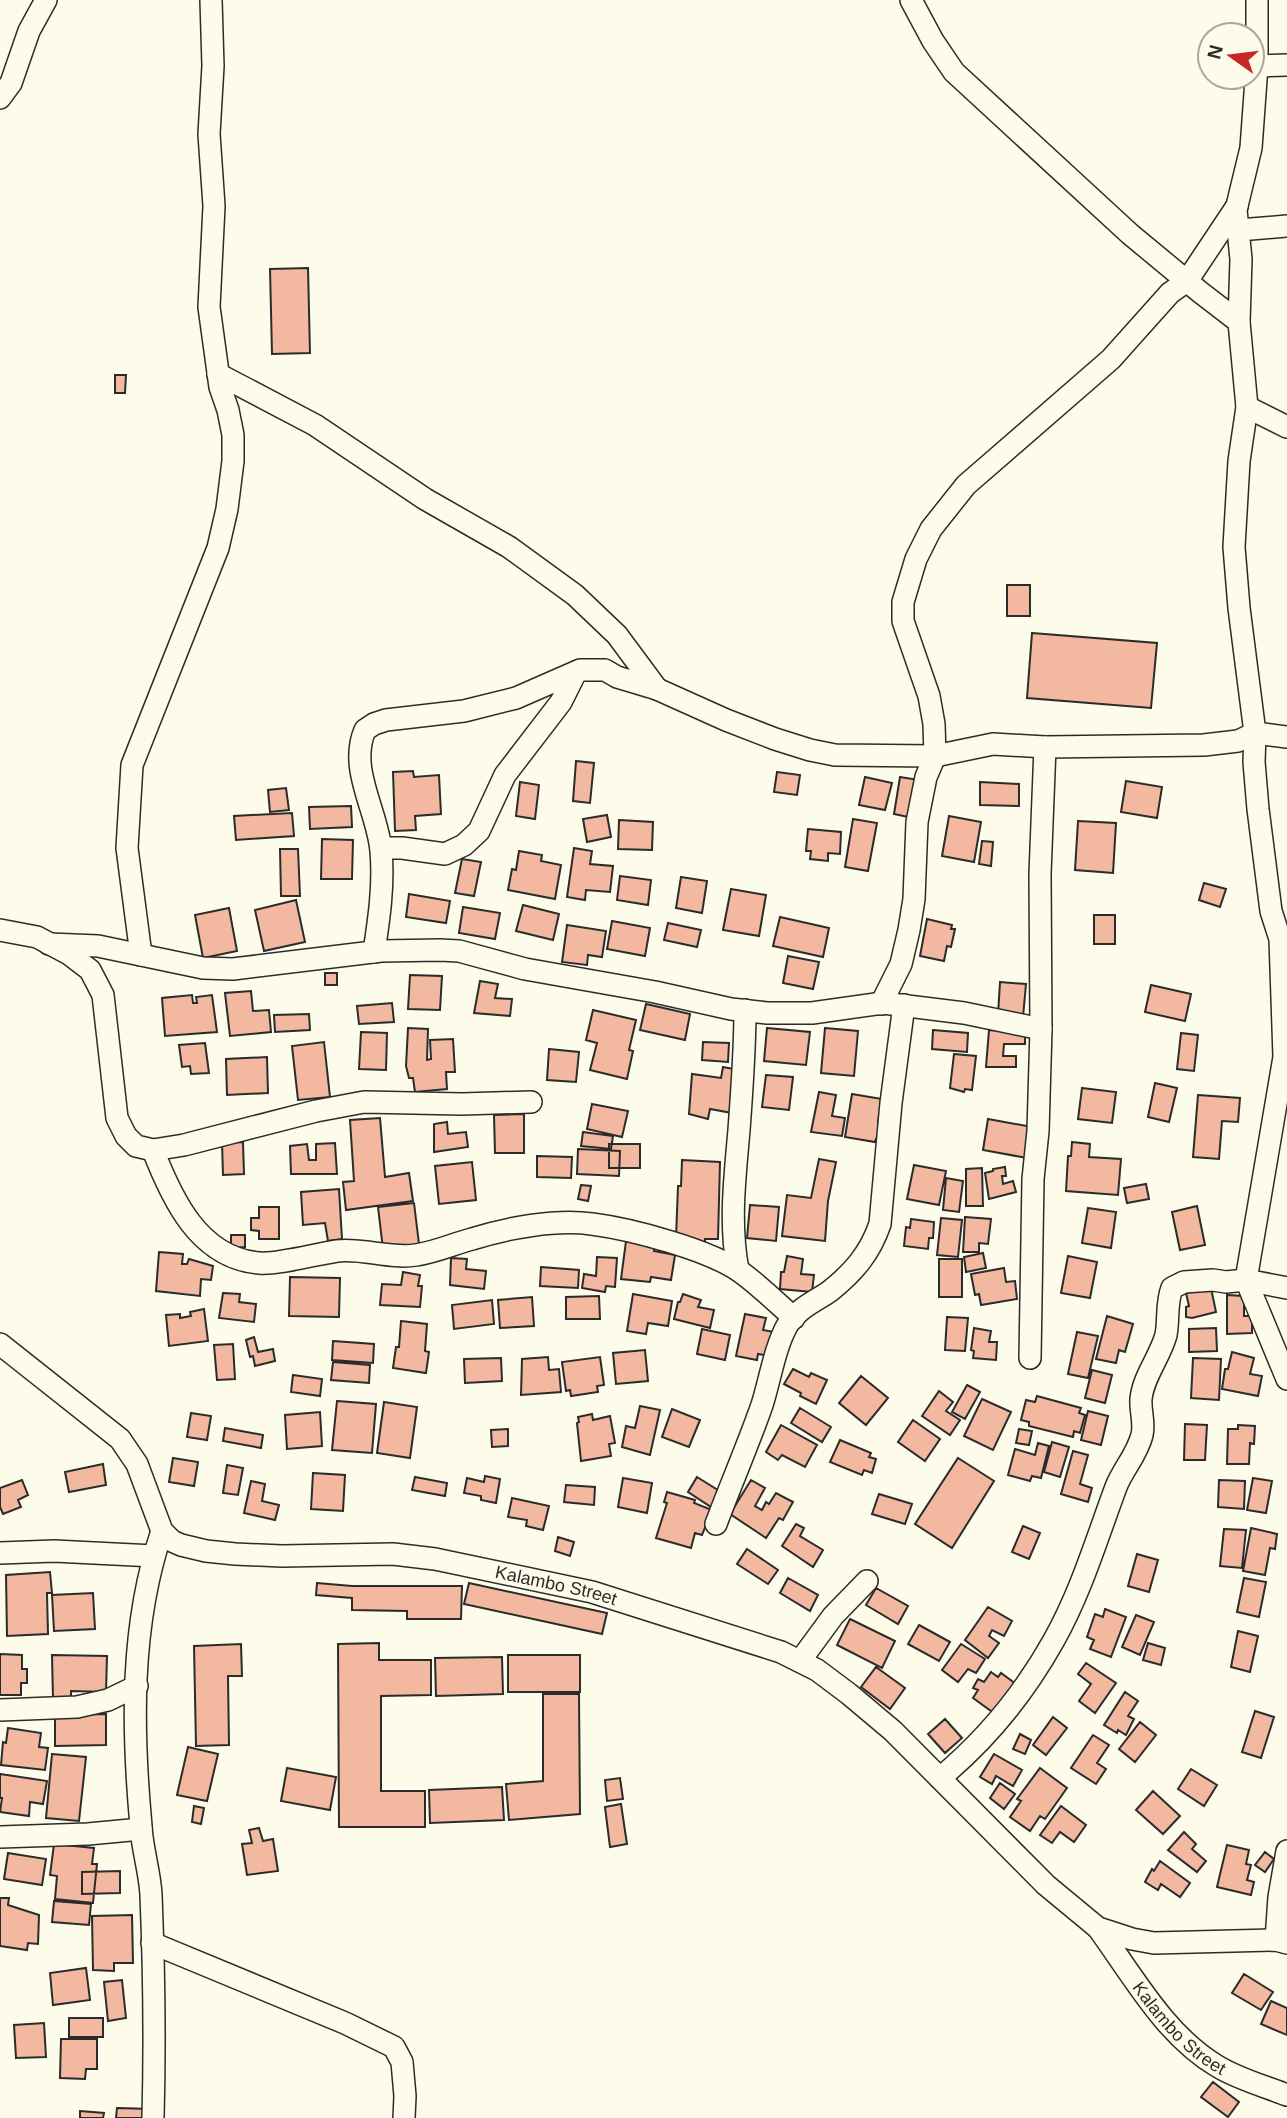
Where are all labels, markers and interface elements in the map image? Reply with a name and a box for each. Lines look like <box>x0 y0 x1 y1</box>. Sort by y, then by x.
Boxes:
north arrow <box>1196 21 1266 91</box>
text: N <box>1203 43 1227 61</box>
street label: Kalambo Street <box>494 1562 619 1609</box>
street label: Kalambo Street <box>1129 1978 1229 2079</box>

